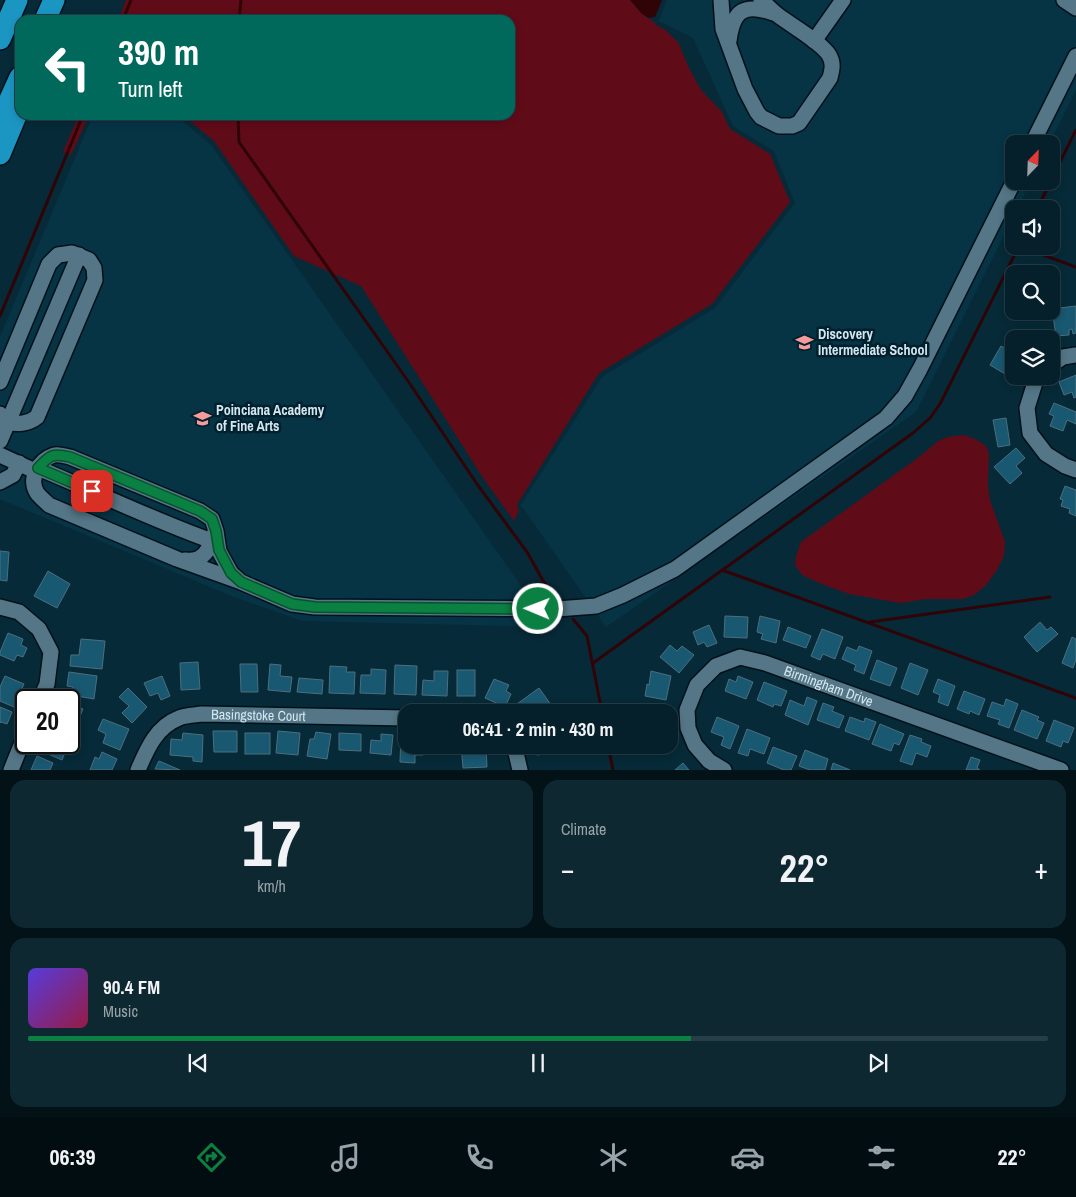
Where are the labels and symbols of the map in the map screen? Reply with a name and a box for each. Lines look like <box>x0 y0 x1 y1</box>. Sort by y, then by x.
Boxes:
north arrow <box>1005 135 1060 190</box>
place label: Discovery Intermediate School <box>818 325 928 359</box>
school or university icon: Discovery Intermediate School <box>794 332 814 352</box>
place label: Poinciana Academy of Fine Arts <box>216 401 325 435</box>
school or university icon: Poinciana Academy of Fine Arts <box>192 408 212 428</box>
pin <box>71 470 113 512</box>
position arrow <box>511 582 563 634</box>
street label: Birmingham Drive <box>782 662 876 710</box>
speed limit sign: 20 <box>15 689 80 754</box>
street label: Basingstoke Court <box>211 705 306 725</box>

